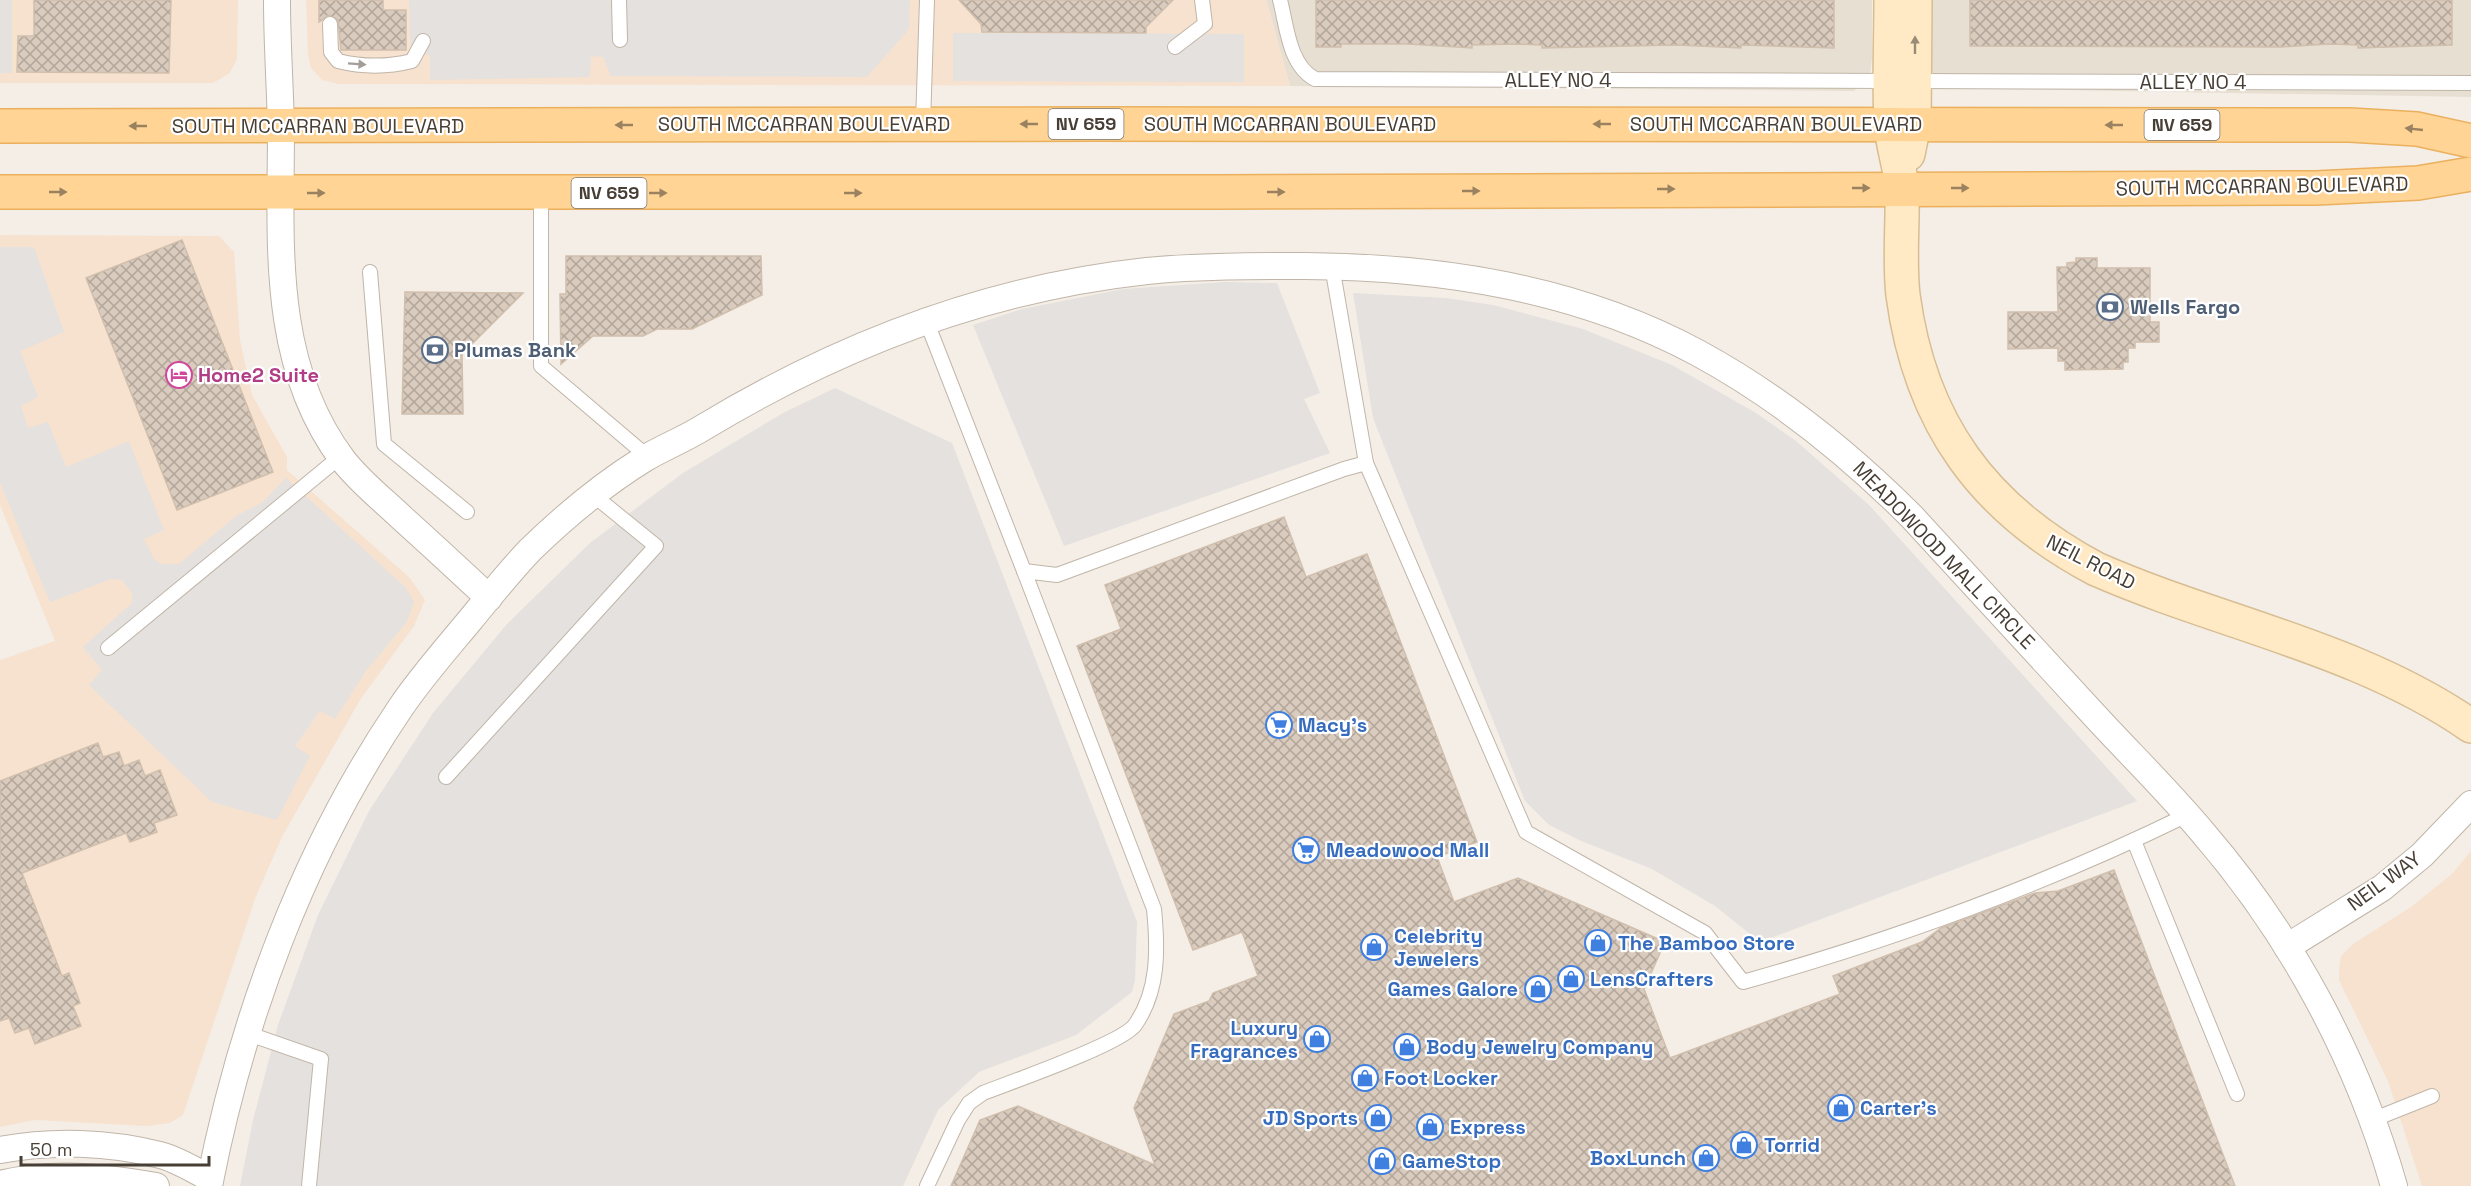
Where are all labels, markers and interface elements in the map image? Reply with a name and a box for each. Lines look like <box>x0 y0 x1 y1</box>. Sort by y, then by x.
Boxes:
one-way arrow <box>1910 35 1920 54</box>
one-way arrow <box>347 59 366 69</box>
street label: ALLEY NO 4 <box>1504 67 1612 93</box>
street label: ALLEY NO 4 <box>2139 69 2247 95</box>
road number: NV 659 <box>1048 109 1124 139</box>
road number: NV 659 <box>2144 110 2220 140</box>
street label: SOUTH MCCARRAN BOULEVARD <box>658 111 950 137</box>
street label: SOUTH MCCARRAN BOULEVARD <box>1144 111 1436 137</box>
street label: SOUTH MCCARRAN BOULEVARD <box>1630 111 1922 137</box>
street label: SOUTH MCCARRAN BOULEVARD <box>172 113 464 139</box>
one-way arrow <box>1019 119 1038 129</box>
one-way arrow <box>1592 119 1611 129</box>
one-way arrow <box>614 120 633 130</box>
one-way arrow <box>2105 120 2124 130</box>
one-way arrow <box>129 121 148 131</box>
one-way arrow <box>2404 124 2423 134</box>
street label: SOUTH MCCARRAN BOULEVARD <box>2115 170 2409 202</box>
road number: NV 659 <box>572 178 646 208</box>
one-way arrow <box>1852 183 1871 193</box>
one-way arrow <box>1951 183 1970 193</box>
one-way arrow <box>1657 184 1676 194</box>
one-way arrow <box>1462 186 1481 195</box>
one-way arrow <box>49 187 68 197</box>
one-way arrow <box>1267 187 1286 197</box>
one-way arrow <box>307 188 326 198</box>
one-way arrow <box>649 188 668 198</box>
one-way arrow <box>844 188 863 198</box>
bank icon: Wells Fargo <box>2095 292 2125 322</box>
place label: Wells Fargo <box>2130 294 2240 320</box>
bank icon: Plumas Bank <box>420 335 450 365</box>
place label: Plumas Bank <box>454 337 576 363</box>
hotel icon: Home2 Suite <box>164 360 194 390</box>
place label: Home2 Suite <box>198 362 319 388</box>
street label: MEADOWOOD MALL CIRCLE <box>1847 456 2041 654</box>
street label: NEIL ROAD <box>2042 528 2140 596</box>
supermarket icon: Macy's <box>1264 710 1294 740</box>
place label: Macy's <box>1298 712 1367 738</box>
supermarket icon: Meadowood Mall <box>1291 835 1321 865</box>
place label: Meadowood Mall <box>1326 837 1489 863</box>
street label: NEIL WAY <box>2342 845 2426 917</box>
place label: Celebrity Jewelers <box>1394 923 1483 972</box>
shop icon: The Bamboo Store <box>1583 928 1613 958</box>
place label: The Bamboo Store <box>1618 930 1795 956</box>
shop icon: Celebrity Jewelers <box>1359 932 1389 962</box>
shop icon: LensCrafters <box>1556 964 1586 994</box>
place label: LensCrafters <box>1590 966 1714 992</box>
shop icon: Games Galore <box>1523 974 1553 1004</box>
place label: Games Galore <box>1388 976 1518 1002</box>
place label: Luxury Fragrances <box>1190 1015 1298 1064</box>
shop icon: Luxury Fragrances <box>1302 1024 1332 1054</box>
shop icon: Body Jewelry Company <box>1392 1032 1422 1062</box>
place label: Body Jewelry Company <box>1426 1034 1653 1060</box>
shop icon: Foot Locker <box>1350 1063 1380 1093</box>
place label: Foot Locker <box>1384 1065 1498 1091</box>
shop icon: Carter's <box>1826 1093 1856 1123</box>
place label: Carter's <box>1860 1095 1937 1121</box>
shop icon: JD Sports <box>1363 1103 1393 1133</box>
place label: JD Sports <box>1263 1105 1358 1131</box>
shop icon: Express <box>1415 1112 1445 1142</box>
place label: Express <box>1450 1114 1526 1140</box>
scale bar <box>21 1129 208 1167</box>
shop icon: Torrid <box>1729 1130 1759 1160</box>
place label: Torrid <box>1764 1132 1820 1158</box>
text: 50 m <box>30 1138 72 1161</box>
shop icon: BoxLunch <box>1691 1143 1721 1173</box>
place label: BoxLunch <box>1590 1145 1686 1171</box>
shop icon: GameStop <box>1367 1146 1397 1176</box>
place label: GameStop <box>1402 1148 1501 1174</box>

